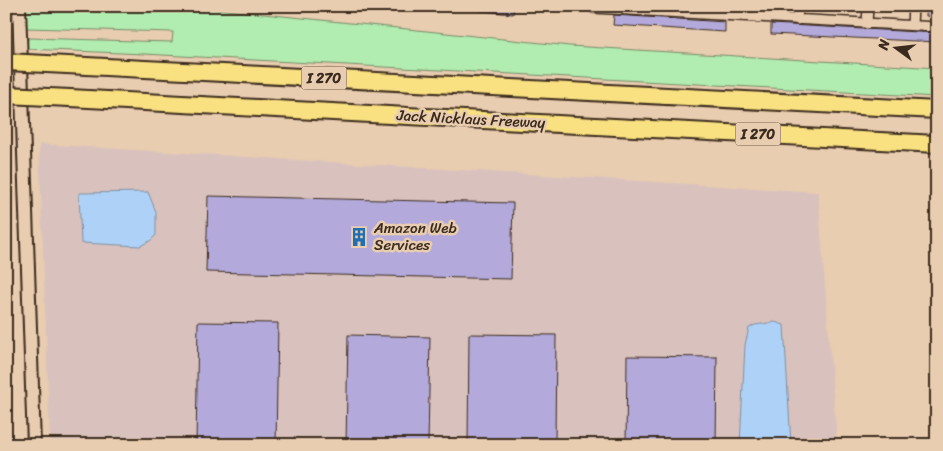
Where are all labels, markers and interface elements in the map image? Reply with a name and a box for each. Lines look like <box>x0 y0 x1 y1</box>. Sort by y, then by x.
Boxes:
north arrow <box>870 22 920 72</box>
text: N <box>870 37 897 54</box>
road number: I 270 <box>302 66 346 90</box>
street label: Jack Nicklaus Freeway <box>395 102 546 136</box>
road number: I 270 <box>736 122 780 146</box>
place label: Amazon Web Services <box>373 215 457 258</box>
building icon: Amazon Web Services <box>348 226 370 248</box>

